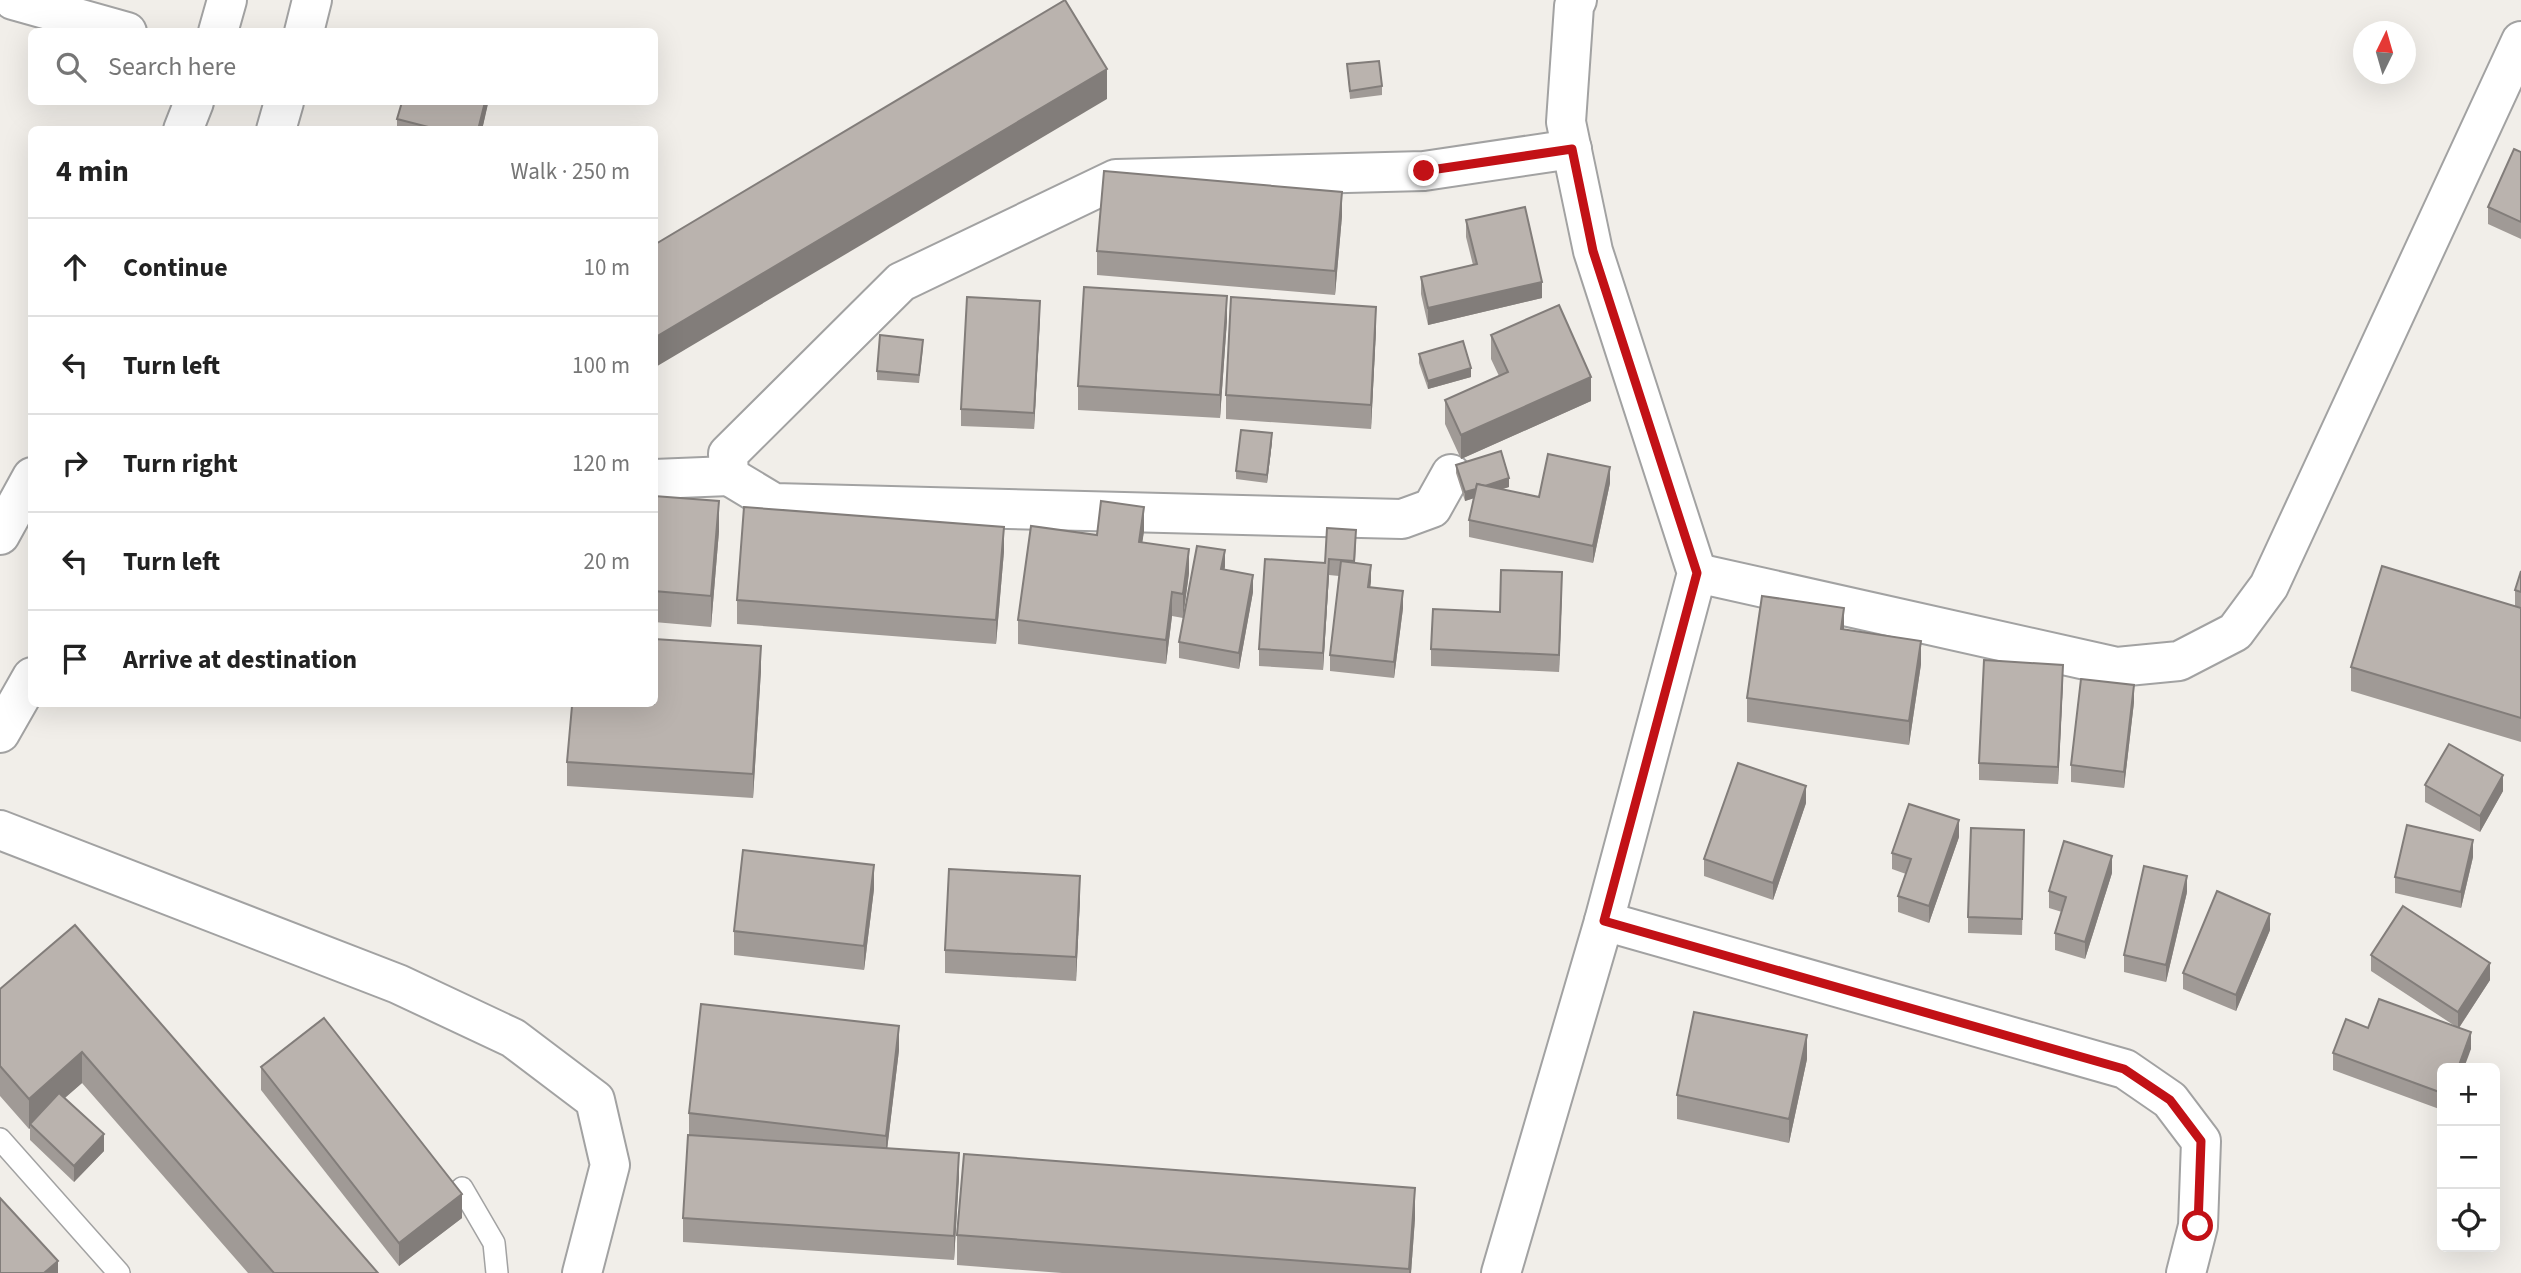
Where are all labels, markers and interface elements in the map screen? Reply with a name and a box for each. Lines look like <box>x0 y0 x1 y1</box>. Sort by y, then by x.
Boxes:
north arrow <box>2353 21 2416 84</box>
search box <box>28 28 658 105</box>
icon: search <box>52 48 90 86</box>
text: Search here <box>108 48 236 85</box>
text: 4 min <box>56 150 129 193</box>
text: Walk · 250 m <box>511 155 630 188</box>
route end <box>1408 155 1439 186</box>
icon: ahead <box>56 248 94 286</box>
text: Continue <box>123 249 228 286</box>
text: 10 m <box>583 251 630 284</box>
icon: left <box>56 346 94 384</box>
text: Turn left <box>123 347 220 384</box>
text: 100 m <box>572 349 630 382</box>
icon: right <box>56 444 94 482</box>
text: Turn right <box>123 445 238 482</box>
text: 120 m <box>572 447 630 480</box>
icon: left <box>56 542 94 580</box>
text: Turn left <box>123 543 220 580</box>
text: 20 m <box>583 545 630 578</box>
icon: arrive <box>56 640 94 678</box>
text: Arrive at destination <box>123 641 357 678</box>
map controls <box>2437 1063 2500 1252</box>
button: + <box>2437 1063 2500 1126</box>
button: − <box>2437 1126 2500 1189</box>
button: locate <box>2437 1189 2500 1252</box>
route start <box>2182 1210 2213 1241</box>

